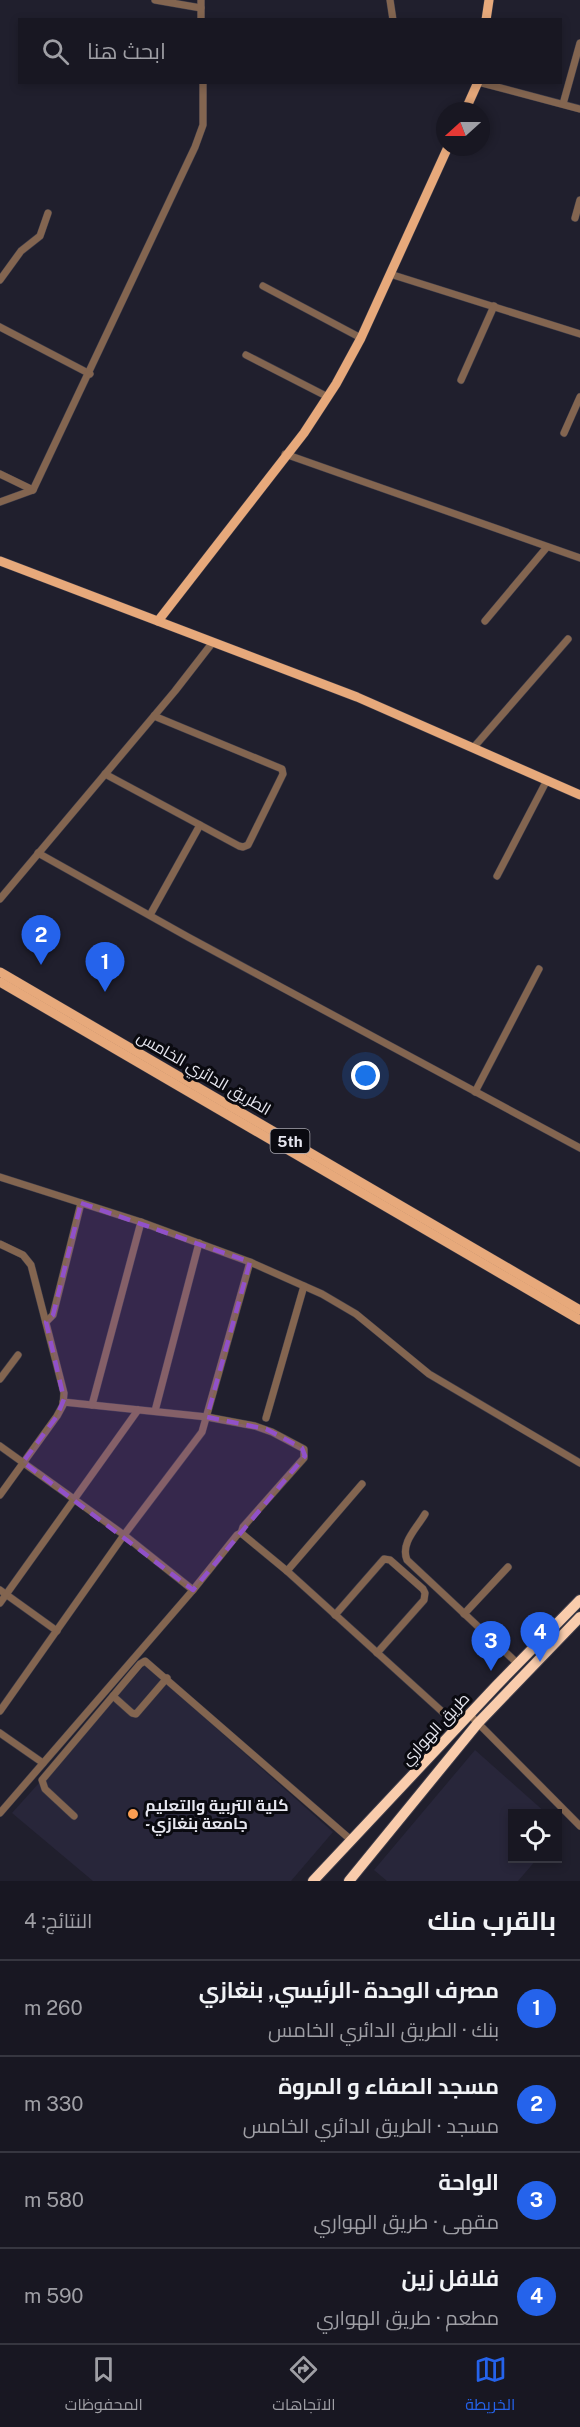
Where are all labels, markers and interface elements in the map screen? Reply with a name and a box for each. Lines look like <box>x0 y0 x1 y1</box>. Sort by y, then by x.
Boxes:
search box <box>18 18 562 84</box>
icon: search <box>39 35 72 68</box>
text: ابحث هنا <box>87 38 166 64</box>
north arrow <box>436 102 490 156</box>
pin: 2 <box>22 916 60 965</box>
pin: 1 <box>86 942 124 992</box>
street label: الطريق الدائري الخامس <box>132 1027 274 1123</box>
your location <box>351 1061 380 1090</box>
road number: 5th <box>270 1129 310 1153</box>
pin: 4 <box>520 1612 560 1662</box>
pin: 3 <box>472 1622 510 1671</box>
street label: طريق الهواري <box>397 1689 476 1772</box>
place label: كلية التربية والتعليم -جامعة بنغازي <box>145 1796 289 1836</box>
marker: كلية التربية والتعليم -جامعة بنغازي <box>126 1807 140 1821</box>
map controls <box>508 1809 562 1863</box>
button: locate <box>508 1809 562 1863</box>
text: بالقرب منك <box>427 1905 556 1936</box>
text: النتائج: 4 <box>24 1909 92 1933</box>
text: مصرف الوحدة -الرئيسي, بنغازي <box>199 1977 499 2003</box>
text: 260 m <box>24 1996 83 2020</box>
text: 1 <box>532 1996 541 2020</box>
text: بنك · الطريق الدائري الخامس <box>268 2018 499 2042</box>
text: مسجد الصفاء و المروة <box>278 2073 499 2099</box>
text: 330 m <box>24 2092 83 2116</box>
text: 2 <box>530 2092 543 2116</box>
text: مسجد · الطريق الدائري الخامس <box>243 2114 499 2138</box>
text: الواحة <box>438 2169 499 2195</box>
text: 580 m <box>24 2188 84 2212</box>
text: 3 <box>530 2188 543 2212</box>
text: مقهى · طريق الهواري <box>314 2210 499 2234</box>
text: فلافل زين <box>402 2265 499 2291</box>
text: 590 m <box>24 2284 84 2308</box>
text: 4 <box>530 2284 543 2308</box>
text: مطعم · طريق الهواري <box>316 2306 499 2330</box>
tab: المحفوظات <box>65 2353 143 2419</box>
tab: الاتجاهات <box>272 2353 336 2419</box>
tab: الخريطة <box>465 2353 515 2419</box>

